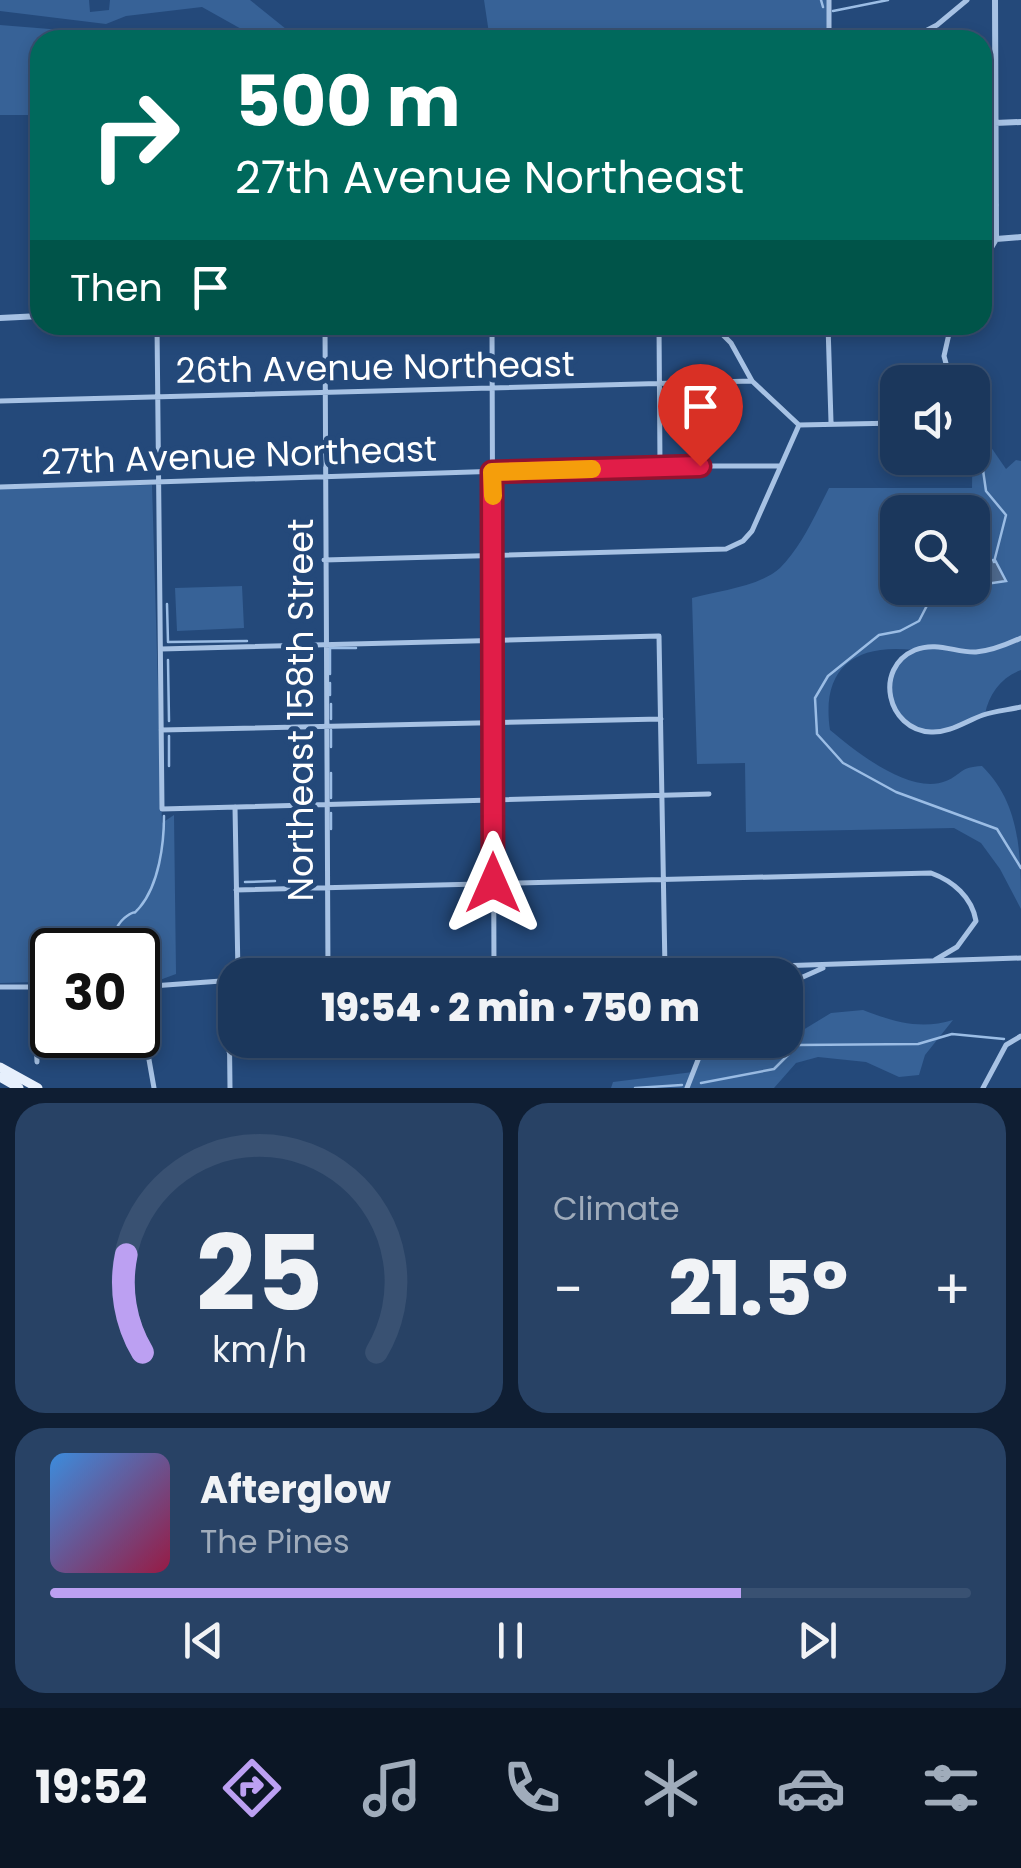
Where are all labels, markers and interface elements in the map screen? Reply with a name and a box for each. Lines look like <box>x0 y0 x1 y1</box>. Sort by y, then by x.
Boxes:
text: 500 m <box>235 52 461 151</box>
icon: right <box>70 70 200 200</box>
text: 27th Avenue Northeast <box>235 146 744 209</box>
icon: arrive <box>183 260 238 315</box>
text: Then <box>70 261 163 314</box>
street label: 26th Avenue Northeast <box>175 339 575 395</box>
pin <box>658 364 743 467</box>
map controls <box>880 365 990 605</box>
button: sound <box>880 365 990 475</box>
icon: arrive <box>673 379 728 434</box>
street label: 27th Avenue Northeast <box>40 424 438 486</box>
button: search <box>880 495 990 605</box>
street label: Northeast 158th Street <box>276 518 325 902</box>
position arrow <box>441 831 545 935</box>
speed limit sign: 30 <box>30 928 160 1058</box>
text: 19:54 · 2 min · 750 m <box>321 981 700 1034</box>
text: Climate <box>553 1186 680 1231</box>
text: 25 <box>196 1201 322 1346</box>
text: 21.5° <box>669 1236 848 1341</box>
text: − <box>553 1251 583 1328</box>
text: + <box>933 1251 971 1328</box>
text: km/h <box>211 1324 307 1375</box>
text: Afterglow <box>200 1463 391 1516</box>
text: The Pines <box>200 1519 350 1564</box>
icon: previous <box>176 1613 231 1668</box>
icon: pause <box>483 1613 538 1668</box>
icon: next <box>790 1613 845 1668</box>
icon: directions <box>217 1753 287 1823</box>
icon: music <box>357 1753 427 1823</box>
icon: phone <box>497 1753 567 1823</box>
icon: climate <box>636 1753 706 1823</box>
icon: car <box>776 1753 846 1823</box>
icon: filters <box>916 1753 986 1823</box>
text: 19:52 <box>35 1756 147 1819</box>

